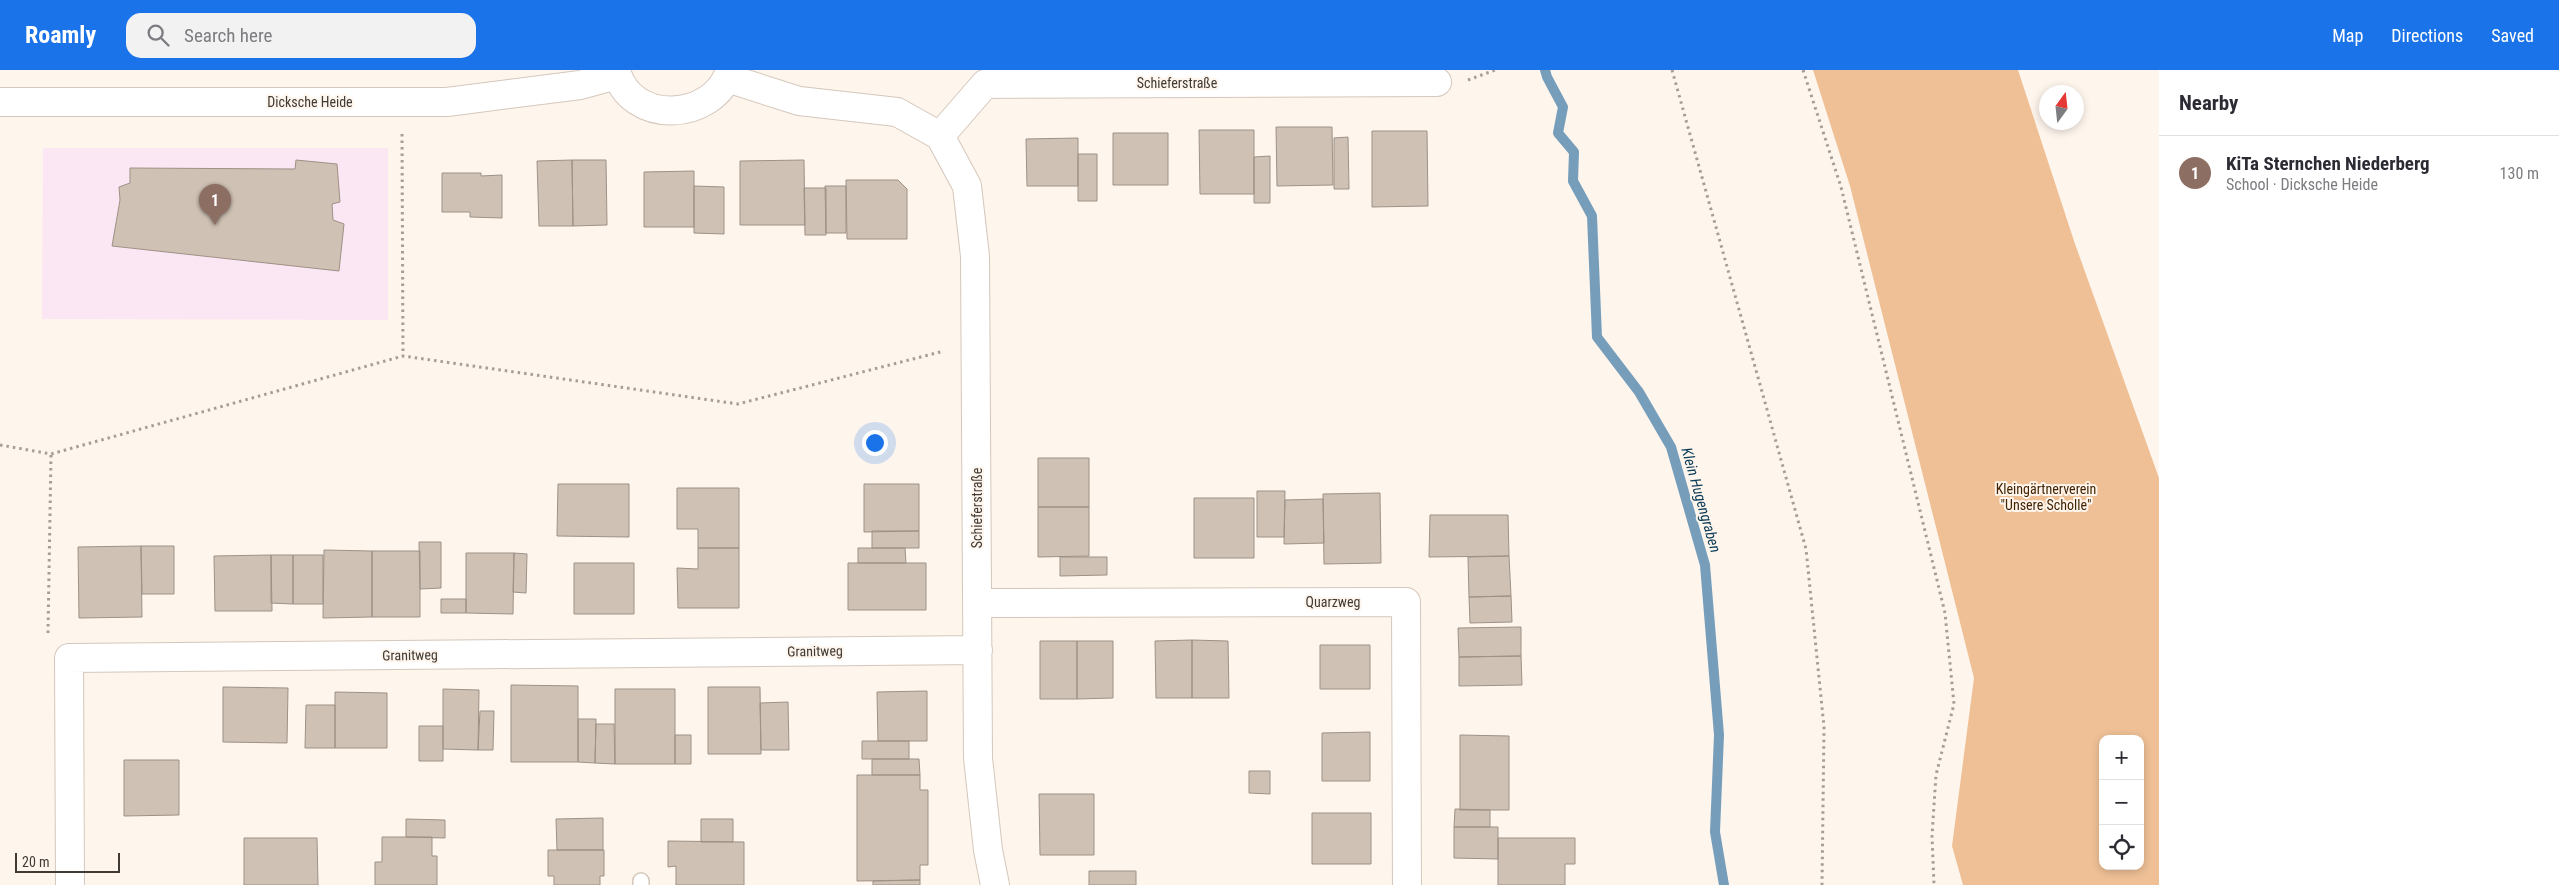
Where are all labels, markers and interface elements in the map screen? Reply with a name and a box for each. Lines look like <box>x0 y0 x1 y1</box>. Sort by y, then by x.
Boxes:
search box <box>126 13 476 58</box>
text: Roamly <box>25 21 96 49</box>
icon: search <box>144 21 172 49</box>
text: Search here <box>184 24 272 47</box>
text: Map <box>2332 25 2363 46</box>
text: Directions <box>2391 25 2463 46</box>
text: Saved <box>2491 25 2534 46</box>
street label: Schieferstraße <box>1137 75 1218 91</box>
north arrow <box>2039 85 2084 130</box>
text: Nearby <box>2179 91 2238 115</box>
street label: Dicksche Heide <box>267 94 353 110</box>
text: KiTa Sternchen Niederberg <box>2226 152 2430 175</box>
text: 1 <box>2191 164 2199 183</box>
text: 130 m <box>2500 164 2539 183</box>
text: School · Dicksche Heide <box>2226 175 2378 194</box>
pin: 1 <box>199 184 231 225</box>
your location <box>862 430 888 456</box>
water label: Klein Hugengraben <box>1677 445 1725 555</box>
street label: Schieferstraße <box>969 467 985 548</box>
park label: Kleingärtnerverein "Unsere Scholle" <box>1996 481 2096 513</box>
street label: Quarzweg <box>1306 594 1360 610</box>
street label: Granitweg <box>787 643 843 659</box>
street label: Granitweg <box>382 647 438 663</box>
map controls <box>2099 735 2144 870</box>
button: + <box>2099 735 2144 780</box>
button: − <box>2099 780 2144 825</box>
button: locate <box>2099 825 2144 870</box>
scale bar <box>15 850 120 873</box>
text: 20 m <box>22 854 50 870</box>

